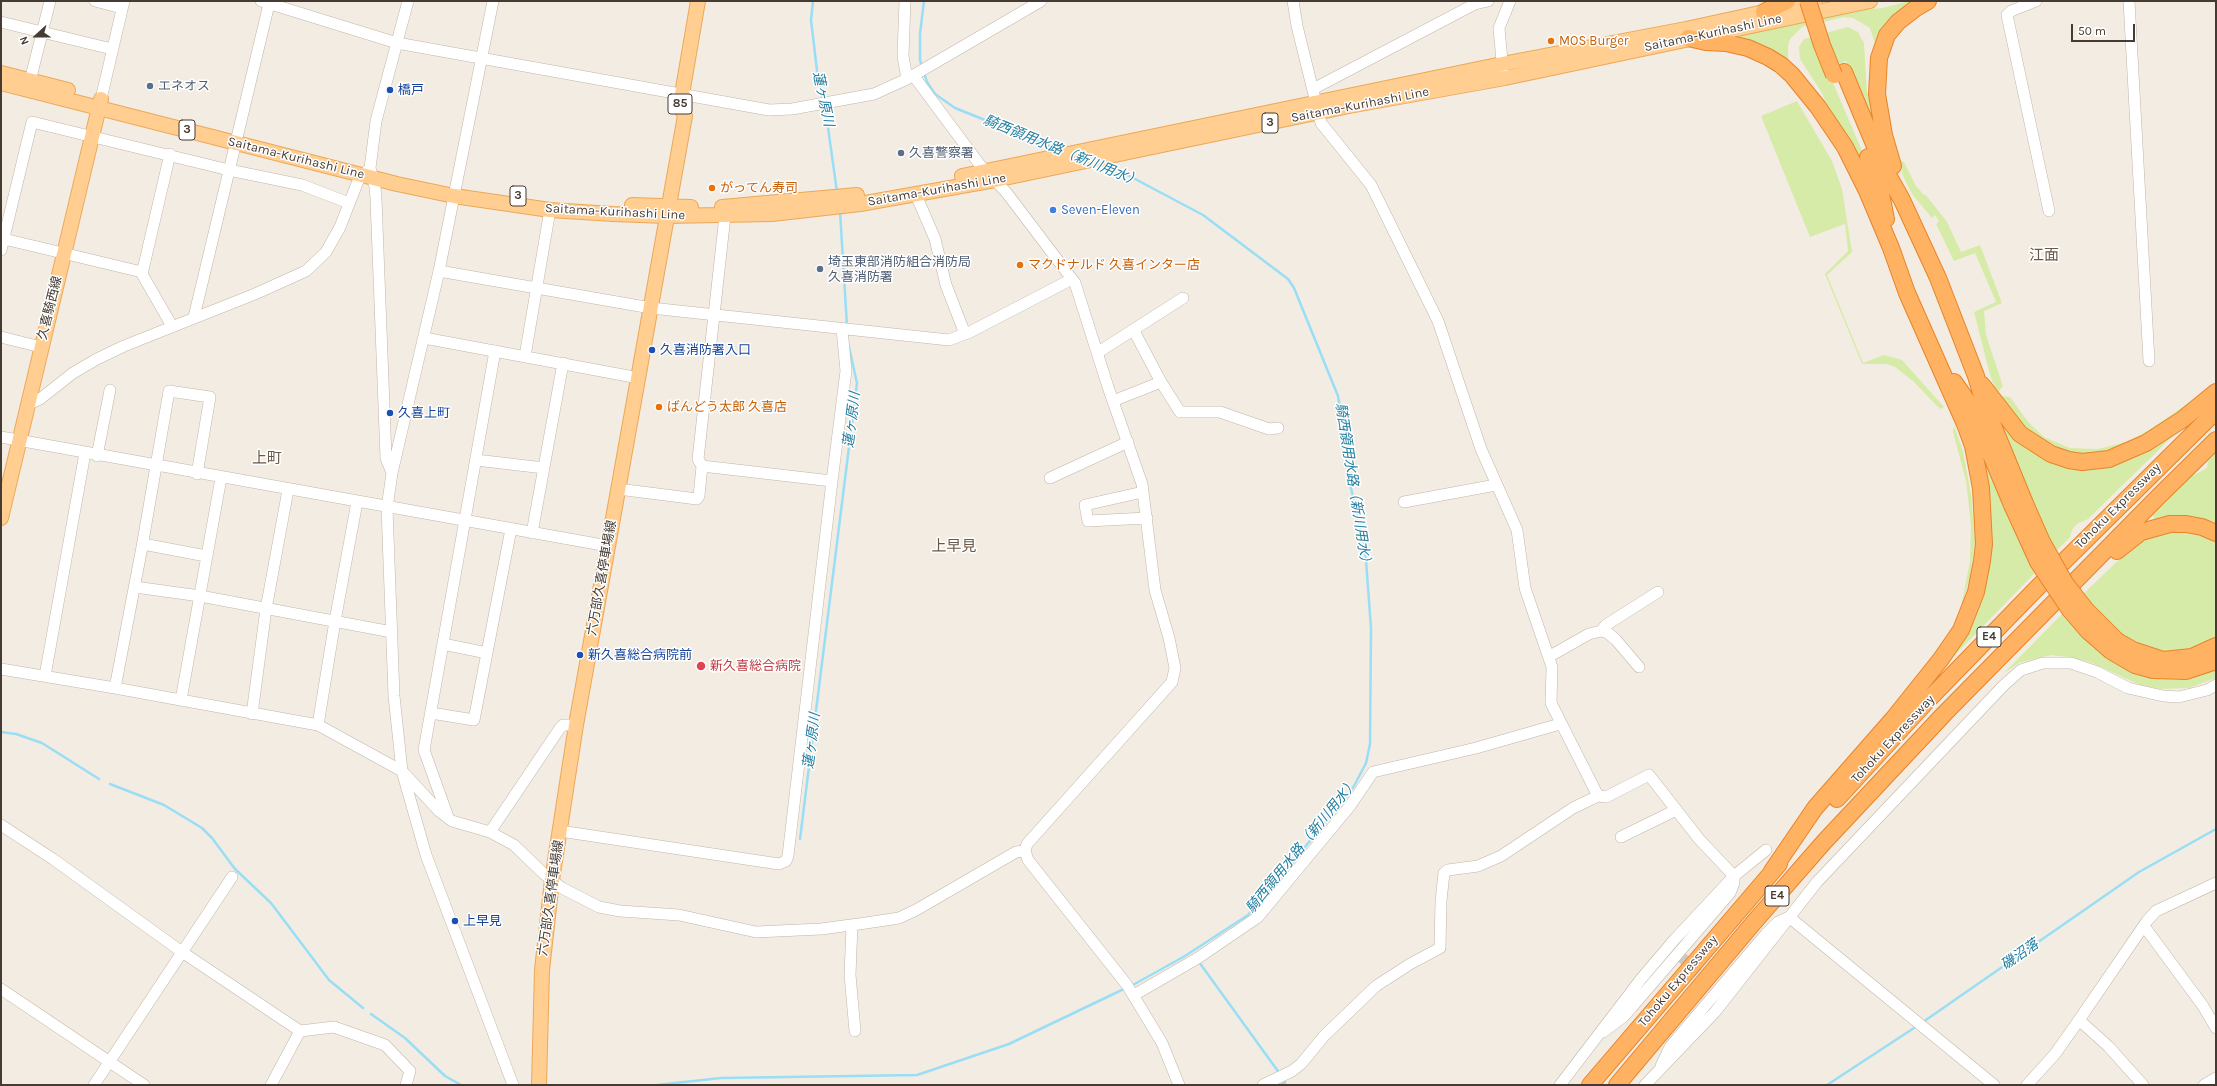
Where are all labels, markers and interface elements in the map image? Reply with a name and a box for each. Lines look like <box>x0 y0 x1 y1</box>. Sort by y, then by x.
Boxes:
street label: Saitama-Kurihashi Line <box>1643 11 1783 55</box>
north arrow <box>16 16 56 56</box>
scale bar <box>2073 16 2137 42</box>
text: 50 m <box>2078 24 2106 38</box>
place label: MOS Burger <box>1559 33 1629 49</box>
text: N <box>17 34 32 46</box>
marker: MOS Burger <box>1546 36 1556 46</box>
water label: 蓮ヶ原川 <box>809 70 837 128</box>
place label: エネオス <box>158 78 210 94</box>
marker: エネオス <box>145 81 155 91</box>
place label: 橋戸 <box>398 82 424 98</box>
street label: Saitama-Kurihashi Line <box>1290 84 1430 126</box>
marker: 橋戸 <box>385 85 395 95</box>
road number: 85 <box>668 94 692 114</box>
water label: 騎西領用水路（新川用水） <box>981 112 1143 190</box>
road number: 3 <box>1262 113 1278 133</box>
road number: 3 <box>179 120 195 140</box>
street label: Saitama-Kurihashi Line <box>226 133 366 183</box>
place label: 久喜警察署 <box>909 145 974 161</box>
marker: 久喜警察署 <box>896 148 906 158</box>
street label: Saitama-Kurihashi Line <box>867 170 1007 210</box>
place label: がってん寿司 <box>720 180 798 196</box>
marker: がってん寿司 <box>707 183 717 193</box>
road number: 3 <box>510 186 526 206</box>
street label: Saitama-Kurihashi Line <box>545 201 685 223</box>
place label: Seven-Eleven <box>1061 202 1140 218</box>
marker: Seven-Eleven <box>1048 205 1058 215</box>
district label: 江面 <box>2029 247 2059 265</box>
place label: 埼玉東部消防組合消防局 久喜消防署 <box>828 254 971 285</box>
place label: マクドナルド 久喜インター店 <box>1028 257 1200 273</box>
marker: マクドナルド 久喜インター店 <box>1015 260 1025 270</box>
marker: 埼玉東部消防組合消防局 久喜消防署 <box>815 264 825 274</box>
street label: 久喜騎西線 <box>35 275 65 341</box>
place label: 久喜消防署入口 <box>660 342 751 358</box>
marker: 久喜消防署入口 <box>647 345 657 355</box>
water label: 蓮ヶ原川 <box>840 391 864 449</box>
place label: ばんどう太郎 久喜店 <box>667 399 787 415</box>
marker: ばんどう太郎 久喜店 <box>654 402 664 412</box>
water label: 騎西領用水路（新川用水） <box>1332 402 1374 570</box>
place label: 久喜上町 <box>398 405 450 421</box>
marker: 久喜上町 <box>385 408 395 418</box>
district label: 上町 <box>252 450 282 468</box>
street label: Tohoku Expressway <box>2072 460 2164 552</box>
street label: 六万部久喜停車場線 <box>584 519 620 637</box>
district label: 上早見 <box>932 538 976 556</box>
road number: E4 <box>1977 627 2001 647</box>
place label: 新久喜総合病院前 <box>588 647 692 663</box>
marker: 新久喜総合病院前 <box>575 650 585 660</box>
place label: 新久喜総合病院 <box>710 658 801 674</box>
marker: 新久喜総合病院 <box>695 660 707 672</box>
street label: Tohoku Expressway <box>1848 692 1938 786</box>
water label: 蓮ヶ原川 <box>800 712 824 770</box>
water label: 騎西領用水路（新川用水） <box>1243 775 1361 917</box>
street label: 六万部久喜停車場線 <box>535 839 567 957</box>
road number: E4 <box>1765 886 1789 906</box>
place label: 上早見 <box>463 913 502 929</box>
marker: 上早見 <box>450 916 460 926</box>
street label: Tohoku Expressway <box>1635 932 1721 1030</box>
water label: 磯沼落 <box>1998 936 2042 974</box>

